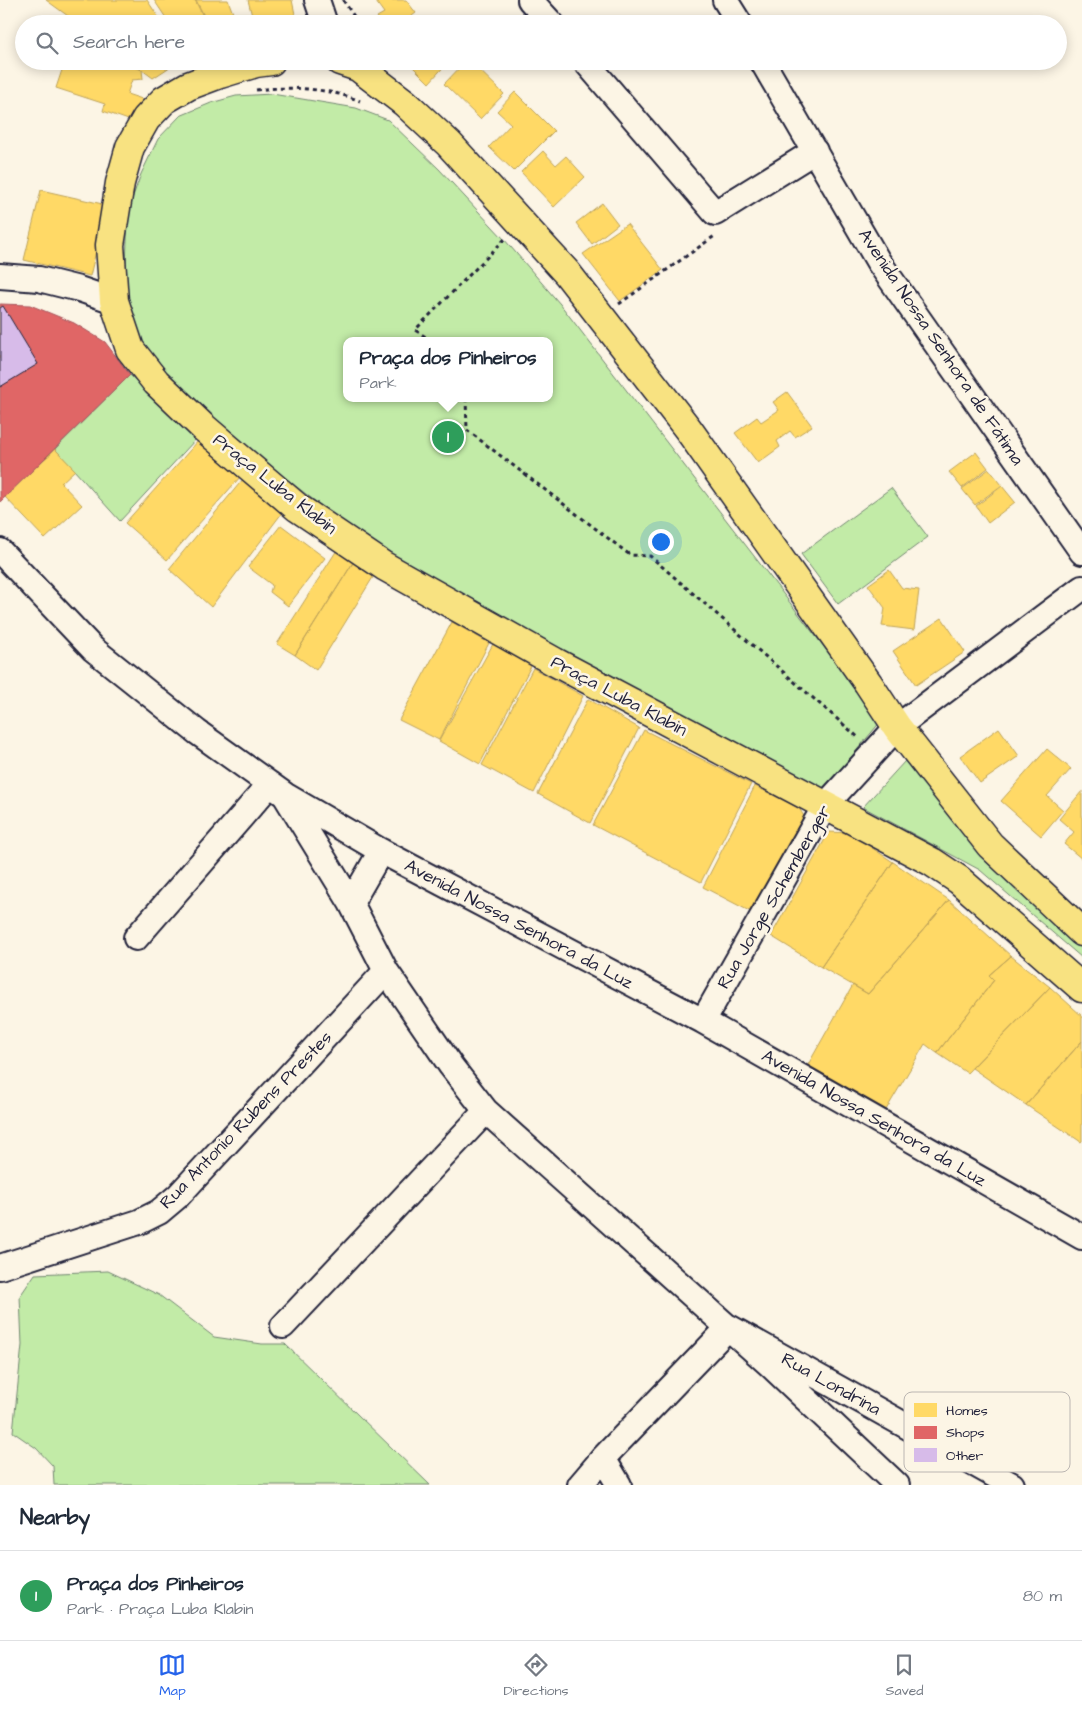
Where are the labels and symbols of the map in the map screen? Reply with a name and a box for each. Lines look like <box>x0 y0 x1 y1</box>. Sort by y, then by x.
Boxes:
street label: Avenida Nossa Senhora de Fátima <box>852 224 1030 470</box>
pin: 1 <box>432 418 464 456</box>
street label: Praça Luba Klabin <box>208 428 342 540</box>
your location <box>648 529 674 555</box>
street label: Praça Luba Klabin <box>546 649 692 743</box>
street label: Rua Jorge Schemberger <box>711 800 838 994</box>
street label: Avenida Nossa Senhora da Luz <box>400 853 638 995</box>
street label: Rua Antonio Rubens Prestes <box>154 1025 338 1215</box>
street label: Avenida Nossa Senhora da Luz <box>757 1043 991 1193</box>
street label: Rua Londrina <box>777 1346 885 1422</box>
legend <box>904 1392 1070 1472</box>
text: Homes <box>946 1401 988 1421</box>
text: Shops <box>946 1423 985 1443</box>
text: Other <box>946 1446 984 1466</box>

